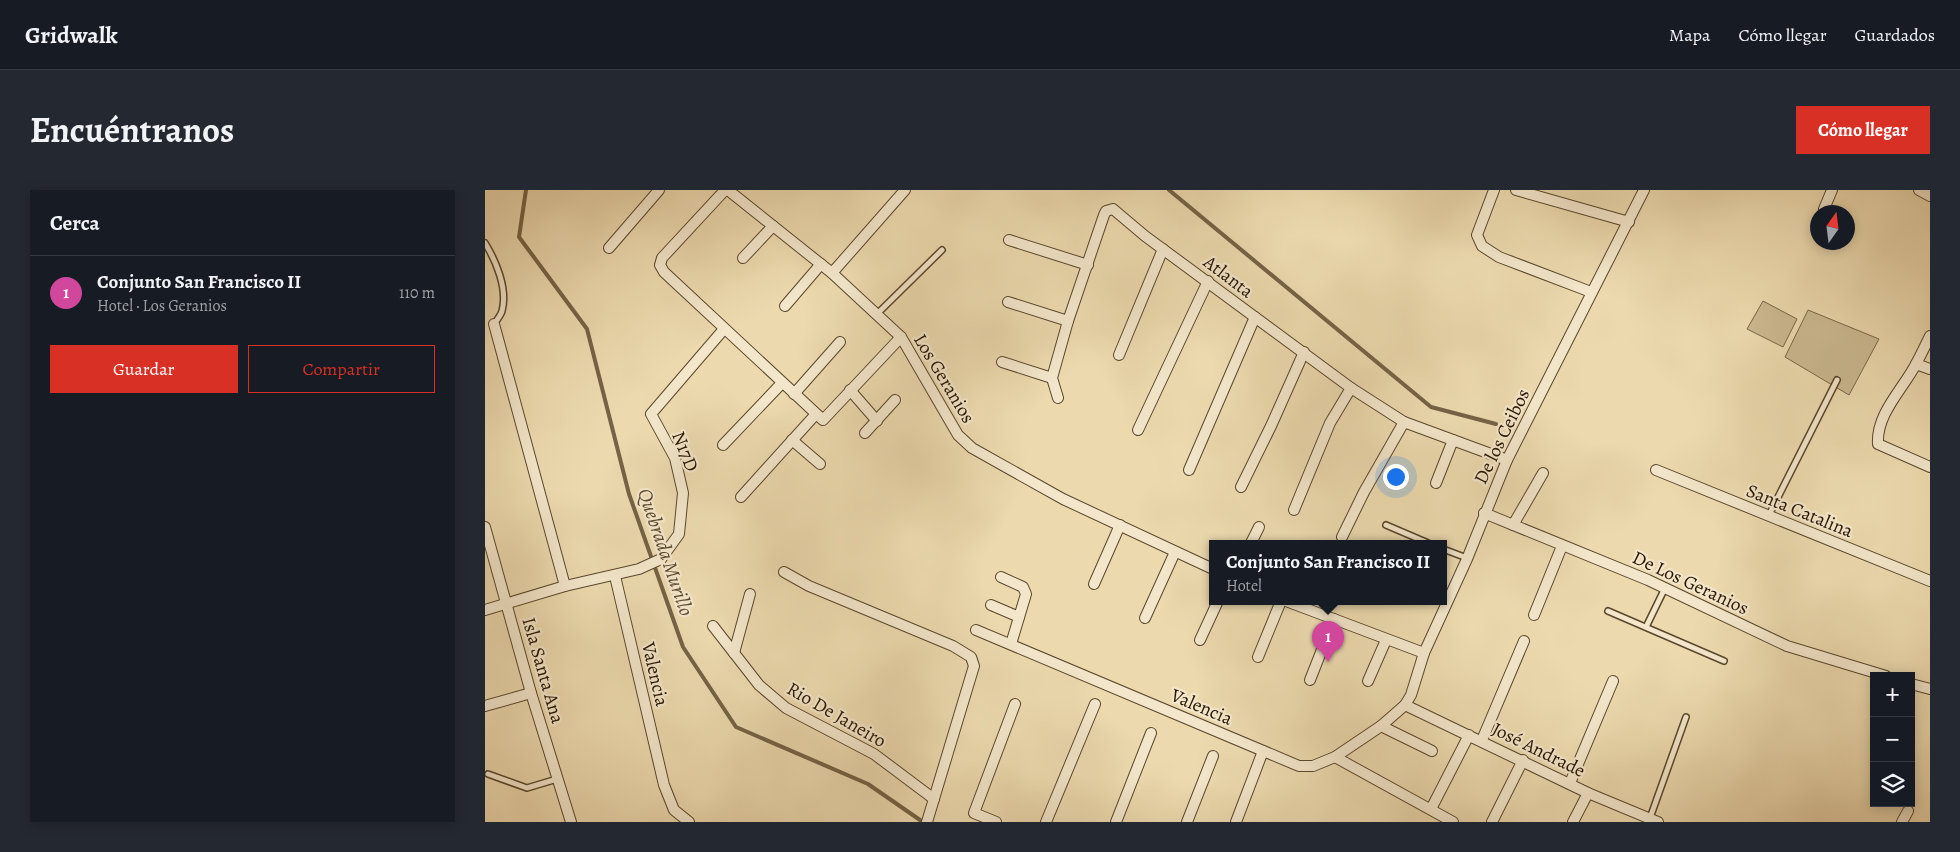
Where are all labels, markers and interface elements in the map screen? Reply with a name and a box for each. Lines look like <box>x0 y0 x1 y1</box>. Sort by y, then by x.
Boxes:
text: Gridwalk <box>25 19 118 51</box>
text: Mapa <box>1669 23 1710 47</box>
text: Cómo llegar <box>1738 23 1827 47</box>
text: Guardados <box>1855 23 1935 47</box>
text: Encuéntranos <box>30 106 234 154</box>
button: Cómo llegar <box>1796 106 1930 154</box>
north arrow <box>1810 205 1855 250</box>
text: Cerca <box>50 209 100 237</box>
street label: Atlanta <box>1197 249 1259 304</box>
text: Conjunto San Francisco II <box>97 269 301 295</box>
text: 1 <box>63 282 69 304</box>
text: 110 m <box>399 282 435 304</box>
text: Hotel · Los Geranios <box>97 295 227 317</box>
street label: Los Geranios <box>907 329 981 428</box>
button: Guardar <box>50 345 238 393</box>
button: Compartir <box>248 345 435 393</box>
street label: De los Ceibos <box>1468 384 1536 489</box>
street label: N17D <box>665 427 705 475</box>
your location <box>1383 464 1409 490</box>
street label: Santa Catalina <box>1742 478 1857 544</box>
water label: Quebrada Murillo <box>631 485 700 620</box>
popup <box>1209 540 1447 605</box>
street label: De Los Geranios <box>1628 545 1753 621</box>
text: Conjunto San Francisco II <box>1226 549 1430 575</box>
text: Hotel <box>1226 575 1262 597</box>
street label: Isla Santa Ana <box>515 614 571 726</box>
pin: 1 <box>1312 621 1344 662</box>
street label: Valencia <box>635 639 675 709</box>
map controls <box>1870 672 1915 807</box>
button: + <box>1870 672 1915 717</box>
street label: Rio De Janeiro <box>782 676 891 754</box>
street label: Valencia <box>1166 682 1237 732</box>
street label: José Andrade <box>1488 716 1590 784</box>
button: − <box>1870 717 1915 762</box>
button: layers <box>1870 762 1915 807</box>

